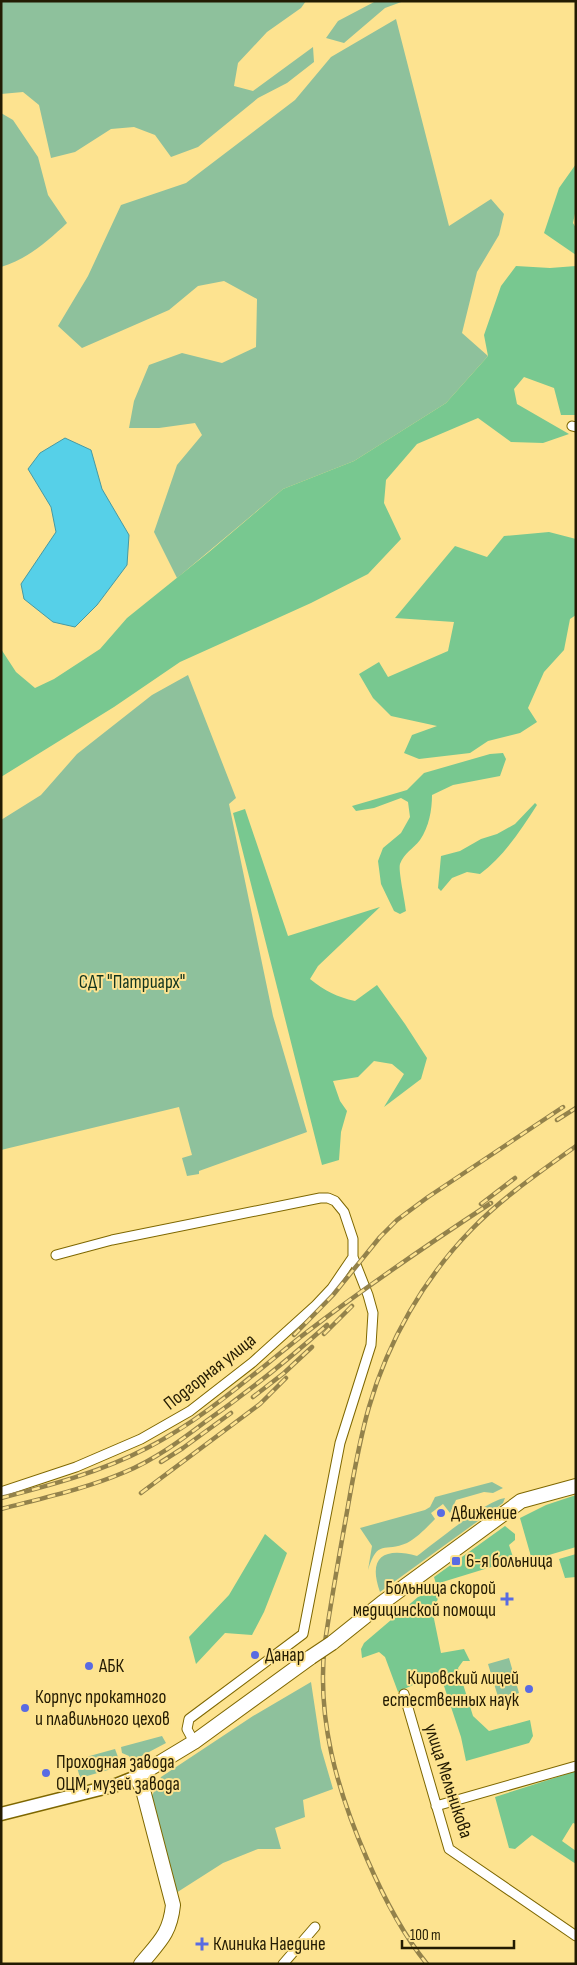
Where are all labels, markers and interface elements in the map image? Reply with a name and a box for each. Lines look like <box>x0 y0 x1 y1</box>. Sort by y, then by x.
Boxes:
park label: СДТ "Патриарх" <box>79 971 185 994</box>
street label: Подгорная улица <box>159 1329 261 1415</box>
place label: Движение <box>451 1502 517 1525</box>
marker: Движение <box>435 1507 447 1519</box>
place label: 6-я больница <box>466 1550 553 1573</box>
marker: 6-я больница <box>450 1555 462 1567</box>
place label: Больница скорой медицинской помощи <box>353 1577 496 1622</box>
marker: Больница скорой медицинской помощи <box>500 1592 514 1606</box>
place label: Данар <box>265 1644 305 1667</box>
marker: Данар <box>249 1649 261 1661</box>
place label: АБК <box>98 1655 124 1678</box>
marker: АБК <box>83 1660 95 1672</box>
place label: Кировский лицей естественных наук <box>382 1667 520 1712</box>
marker: Кировский лицей естественных наук <box>523 1683 535 1695</box>
place label: Корпус прокатного и плавильного цехов <box>35 1686 170 1731</box>
marker: Корпус прокатного и плавильного цехов <box>19 1702 31 1714</box>
street label: улица Мельникова <box>419 1721 477 1841</box>
place label: Проходная завода ОЦМ, музей завода <box>56 1751 180 1796</box>
marker: Проходная завода ОЦМ, музей завода <box>40 1767 52 1779</box>
scale bar <box>402 1918 514 1950</box>
text: 100 m <box>410 1926 441 1945</box>
place label: Клиника Наедине <box>213 1933 326 1956</box>
marker: Клиника Наедине <box>195 1937 209 1951</box>

